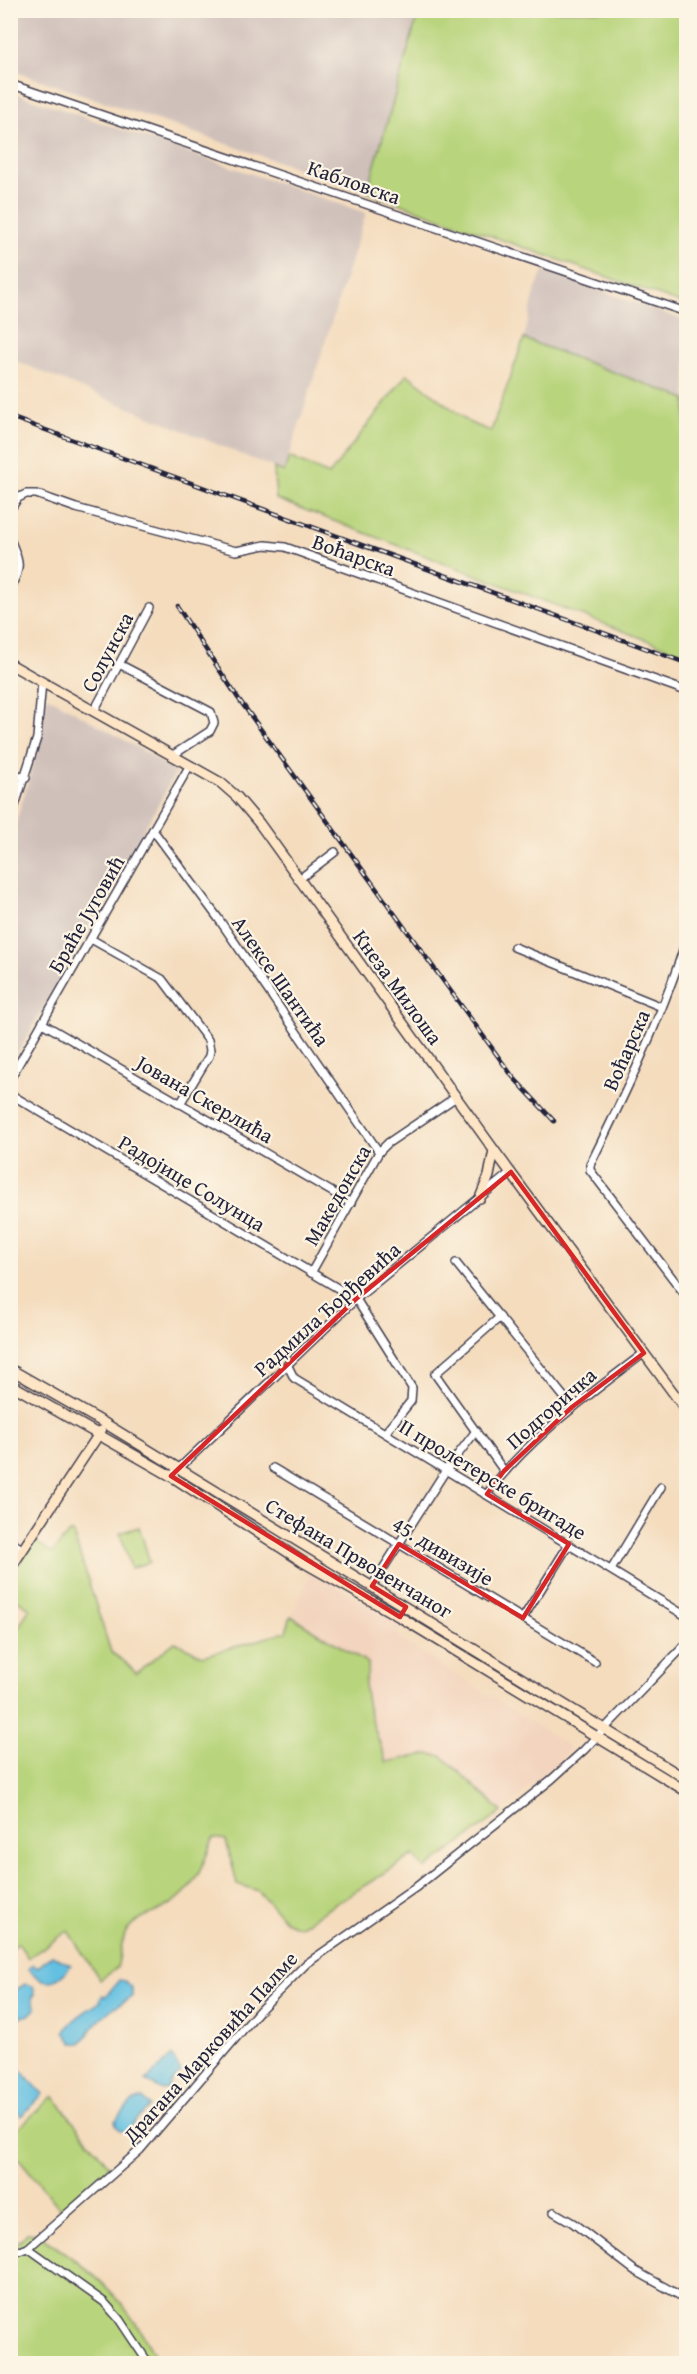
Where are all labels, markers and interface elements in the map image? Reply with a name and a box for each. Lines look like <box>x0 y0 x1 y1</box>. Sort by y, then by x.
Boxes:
street label: Кабловска <box>303 152 405 212</box>
street label: Воћарска <box>308 526 400 584</box>
street label: Солунска <box>73 606 141 698</box>
street label: Браће Југовић <box>40 849 132 978</box>
street label: Алексе Шантића <box>224 909 338 1053</box>
street label: Кнеза Милоша <box>346 923 450 1051</box>
street label: Воћарска <box>594 1004 658 1096</box>
street label: Јована Скерлића <box>128 1046 279 1151</box>
street label: Радојице Солунца <box>113 1127 271 1239</box>
street label: Македонска <box>296 1139 378 1251</box>
street label: Радмила Ђорђевића <box>247 1235 407 1383</box>
street label: Подгоричка <box>499 1360 603 1456</box>
street label: II пролетерске бригаде <box>393 1411 593 1547</box>
street label: Стефана Првовенчаног <box>260 1490 459 1626</box>
street label: 45. дивизије <box>386 1508 500 1594</box>
street label: Драгана Марковића Палме <box>114 1944 305 2151</box>

